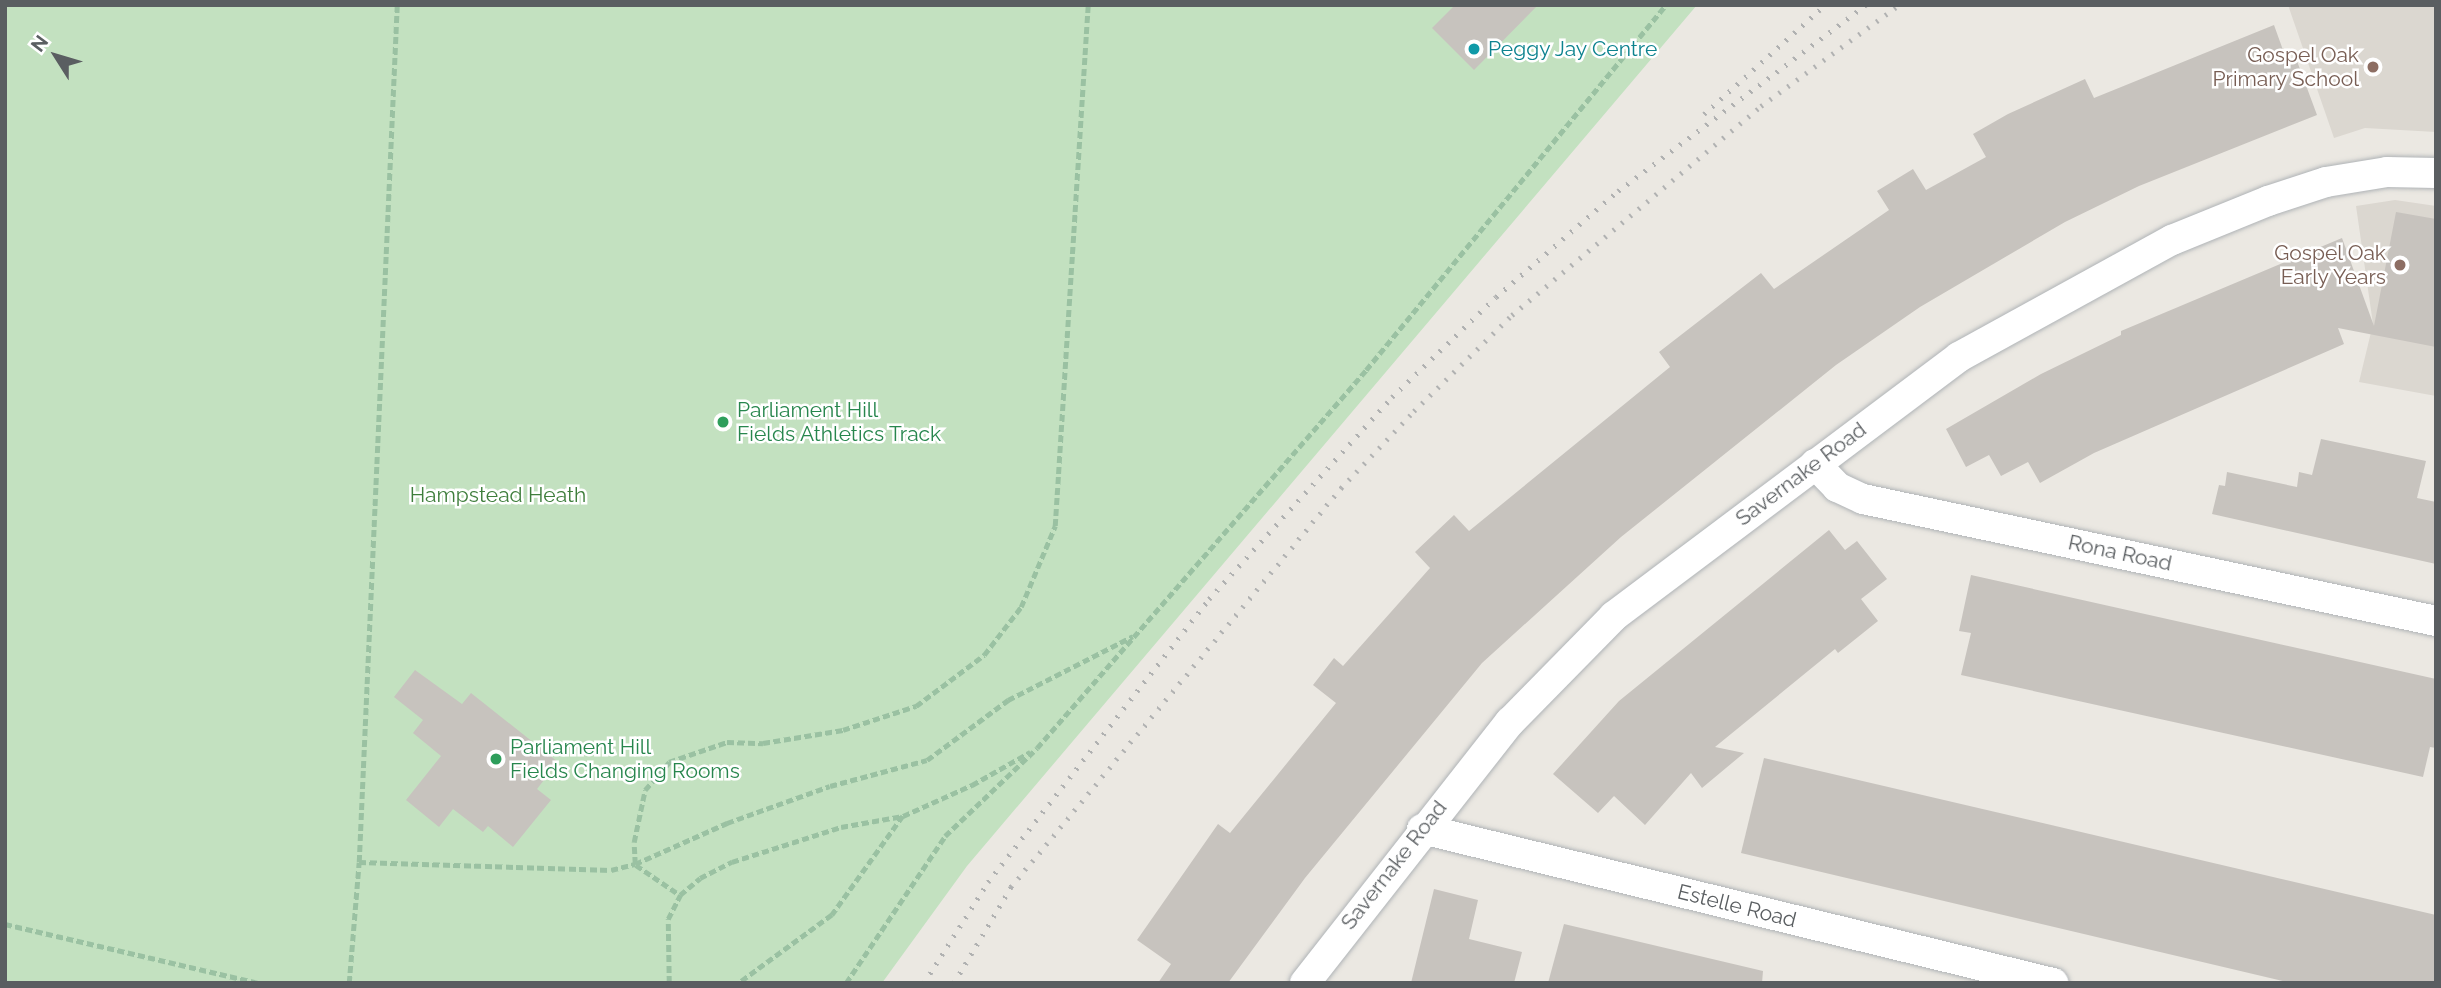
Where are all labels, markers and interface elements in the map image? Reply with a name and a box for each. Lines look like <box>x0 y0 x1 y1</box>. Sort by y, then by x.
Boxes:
north arrow <box>21 21 91 91</box>
text: N <box>26 31 52 56</box>
place label: Peggy Jay Centre <box>1488 36 1659 62</box>
marker: Peggy Jay Centre <box>1466 41 1482 57</box>
place label: Gospel Oak Primary School <box>2212 42 2359 92</box>
marker: Gospel Oak Primary School <box>2365 59 2381 75</box>
place label: Gospel Oak Early Years <box>2274 240 2386 290</box>
marker: Gospel Oak Early Years <box>2392 257 2408 273</box>
place label: Parliament Hill Fields Athletics Track <box>737 397 943 447</box>
marker: Parliament Hill Fields Athletics Track <box>715 414 731 430</box>
street label: Savernake Road <box>1731 417 1871 531</box>
park label: Hampstead Heath <box>410 482 586 508</box>
street label: Rona Road <box>2066 530 2174 576</box>
place label: Parliament Hill Fields Changing Rooms <box>510 734 740 784</box>
marker: Parliament Hill Fields Changing Rooms <box>488 751 504 767</box>
street label: Savernake Road <box>1336 796 1452 934</box>
street label: Estelle Road <box>1675 879 1799 933</box>

